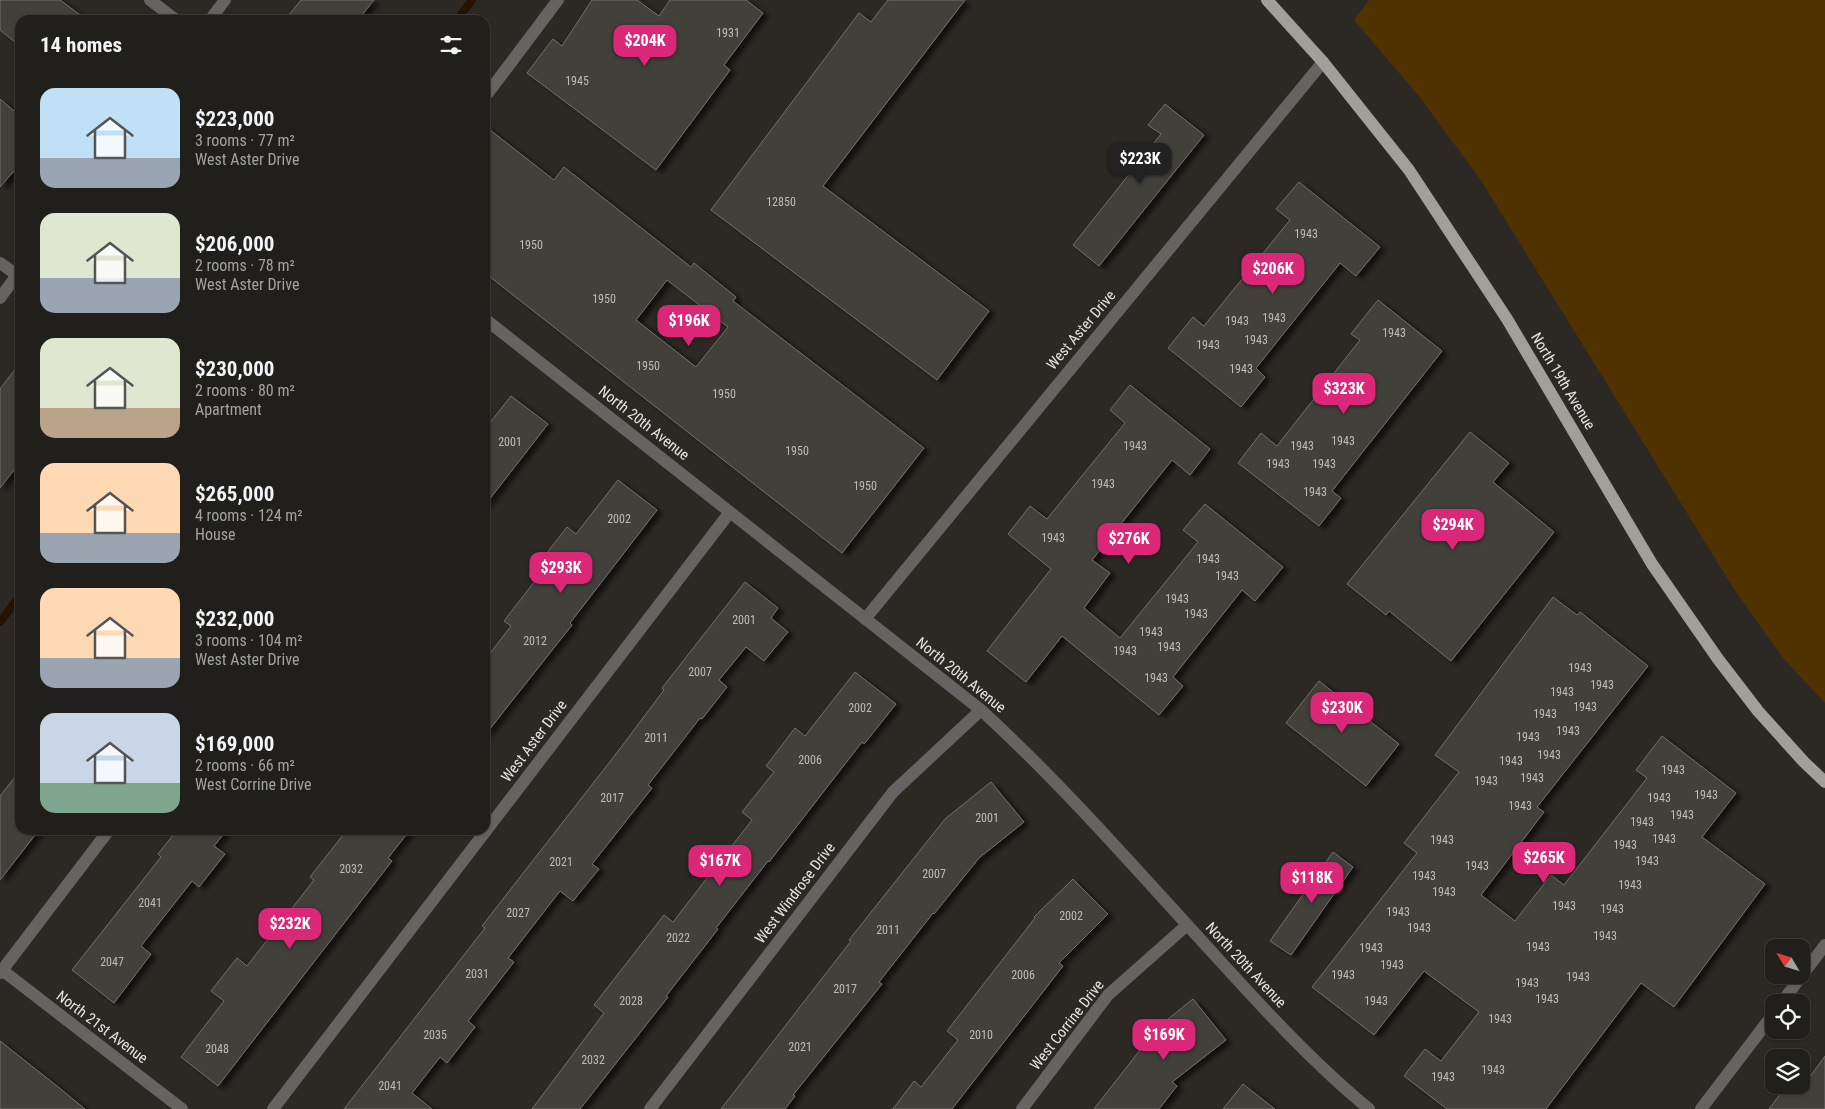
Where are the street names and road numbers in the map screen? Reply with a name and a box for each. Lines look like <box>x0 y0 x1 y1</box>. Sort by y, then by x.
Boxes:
street label: West Aster Drive <box>1043 287 1119 373</box>
street label: North 19th Avenue <box>1527 329 1599 433</box>
street label: North 20th Avenue <box>595 382 693 464</box>
street label: North 20th Avenue <box>913 633 1009 717</box>
street label: West Aster Drive <box>497 697 571 785</box>
street label: West Windrose Drive <box>751 839 839 947</box>
street label: North 20th Avenue <box>1202 919 1290 1011</box>
street label: West Corrine Drive <box>1026 976 1108 1074</box>
street label: North 21st Avenue <box>53 987 151 1067</box>

